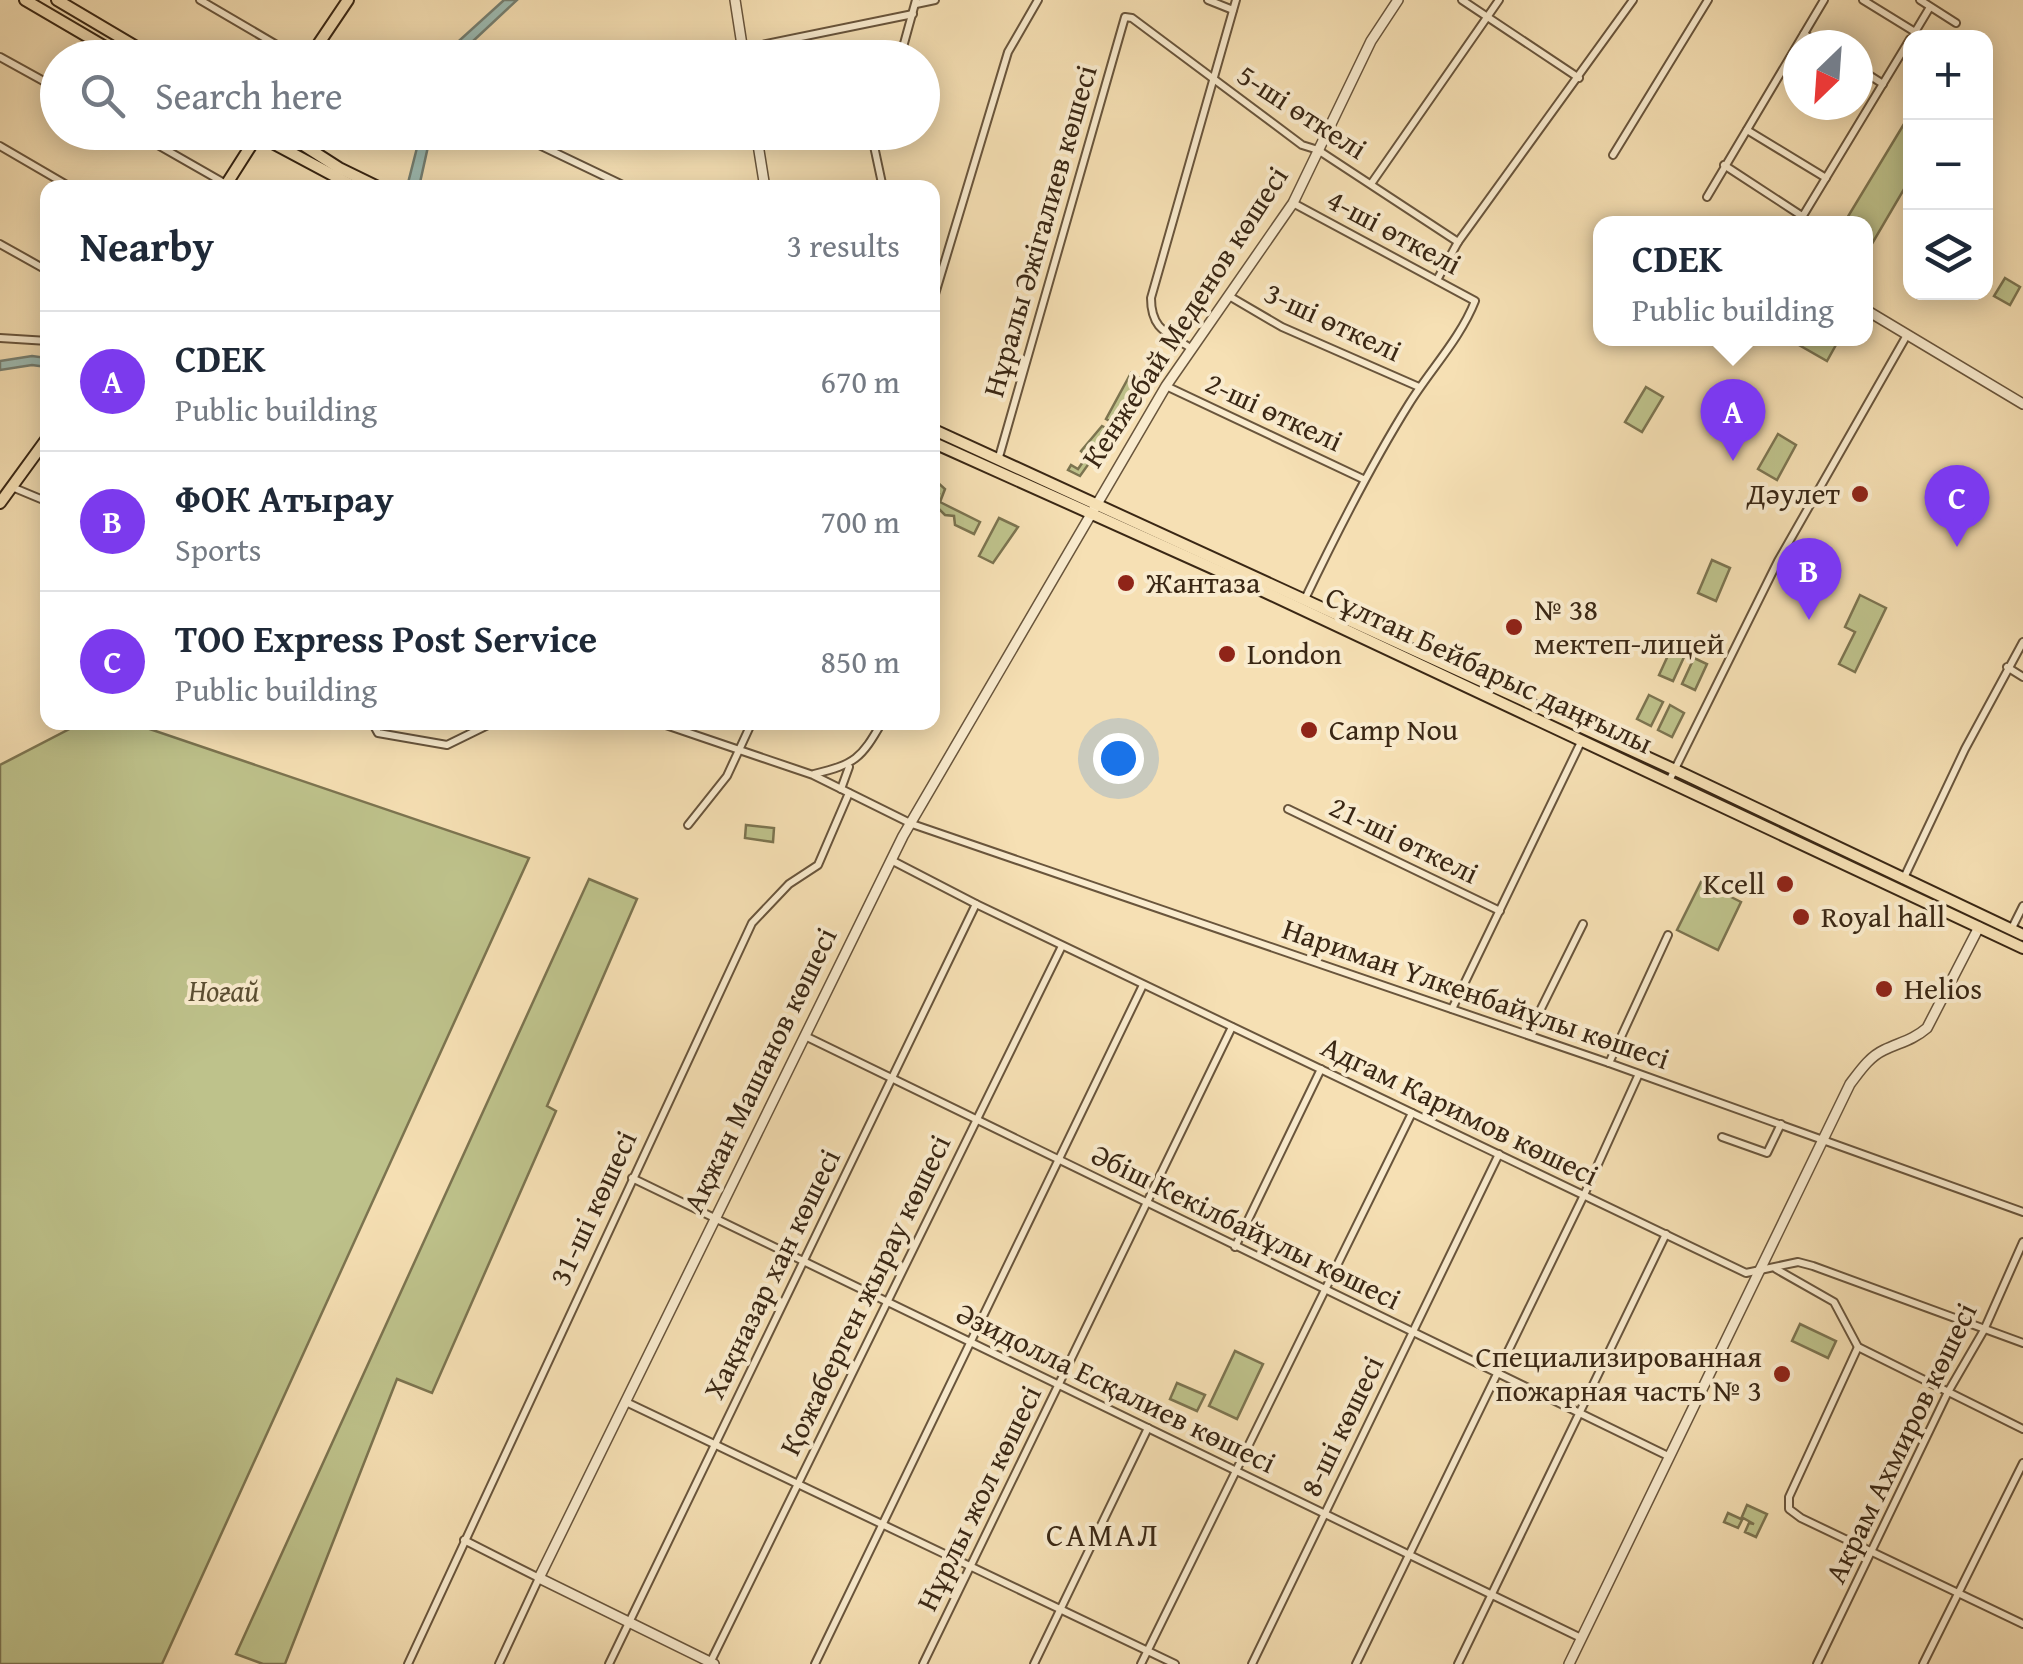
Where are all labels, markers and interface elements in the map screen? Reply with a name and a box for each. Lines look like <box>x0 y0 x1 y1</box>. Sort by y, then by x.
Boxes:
north arrow <box>1783 30 1873 120</box>
map controls <box>1903 30 1993 300</box>
button: + <box>1903 30 1993 120</box>
search box <box>40 40 940 150</box>
street label: 5-ші өткелі <box>1229 53 1376 170</box>
street label: Нұралы Әжiгалиев көшесi <box>971 60 1108 402</box>
text: Search here <box>155 67 343 123</box>
icon: search <box>75 68 130 123</box>
button: − <box>1903 120 1993 210</box>
street label: Кенжебай Меденов көшесі <box>1070 157 1298 476</box>
street label: 4-ші өткелі <box>1319 177 1470 285</box>
button: layers <box>1903 210 1993 300</box>
text: Nearby <box>80 215 214 276</box>
popup <box>1593 216 1873 346</box>
text: 3 results <box>787 222 900 269</box>
text: CDEK <box>1632 230 1723 286</box>
street label: 3-ші өткелі <box>1258 270 1409 372</box>
text: Public building <box>1632 286 1834 333</box>
text: CDEK <box>175 330 266 386</box>
text: A <box>102 358 123 405</box>
text: 670 m <box>821 358 900 405</box>
street label: 2-ші өткелі <box>1199 360 1350 462</box>
pin: A <box>1700 378 1766 461</box>
text: Public building <box>175 386 377 433</box>
pin: C <box>1924 464 1990 547</box>
text: ФОК Атырау <box>175 470 394 526</box>
place label: Дәулет <box>1746 471 1841 515</box>
marker: Дәулет <box>1849 483 1871 505</box>
text: B <box>103 498 122 545</box>
text: 700 m <box>821 498 900 545</box>
text: Sports <box>175 526 261 573</box>
pin: B <box>1776 538 1842 620</box>
place label: Жантаза <box>1145 560 1261 604</box>
marker: Жантаза <box>1115 572 1137 594</box>
street label: Сұлтан Бейбарыс даңғылы <box>1318 574 1660 764</box>
place label: № 38 мектеп-лицей <box>1534 587 1724 665</box>
text: ТОО Express Post Service <box>175 610 597 666</box>
marker: № 38 мектеп-лицей <box>1503 616 1525 638</box>
place label: London <box>1247 631 1342 675</box>
text: C <box>103 638 122 685</box>
text: 850 m <box>821 638 900 685</box>
marker: London <box>1216 643 1238 665</box>
text: Public building <box>175 666 377 713</box>
place label: Camp Nou <box>1329 707 1459 751</box>
marker: Camp Nou <box>1298 719 1320 741</box>
your location <box>1093 733 1144 784</box>
street label: 21-ші өткелі <box>1322 784 1487 894</box>
place label: Kcell <box>1703 861 1765 905</box>
marker: Kcell <box>1774 873 1796 895</box>
place label: Royal hall <box>1821 894 1945 938</box>
street label: Нариман Үлкенбайұлы көшесі <box>1277 906 1676 1080</box>
marker: Royal hall <box>1790 906 1812 928</box>
street label: Ақжан Машанов көшесі <box>671 919 847 1220</box>
place label: Helios <box>1904 966 1982 1010</box>
park label: Ноғай <box>188 968 260 1012</box>
marker: Helios <box>1873 978 1895 1000</box>
street label: Адгам Каримов көшесі <box>1314 1024 1607 1196</box>
street label: 31-ші көшесі <box>537 1123 647 1292</box>
street label: Қожаберген жырау көшесі <box>767 1127 961 1462</box>
street label: Әбіш Кекілбайұлы көшесі <box>1084 1132 1409 1320</box>
street label: Хақназар хан көшесі <box>691 1141 851 1406</box>
street label: Әзидолла Есқалиев көшесі <box>949 1290 1284 1484</box>
street label: Акрам Ахмиров көшесі <box>1813 1295 1987 1590</box>
place label: Специализированная пожарная часть № 3 <box>1476 1334 1762 1412</box>
street label: 8-шi көшесi <box>1288 1348 1394 1504</box>
marker: Специализированная пожарная часть № 3 <box>1771 1363 1793 1385</box>
street label: Нұрлы жол көшесі <box>904 1377 1052 1618</box>
district label: САМАЛ <box>1046 1511 1160 1558</box>

